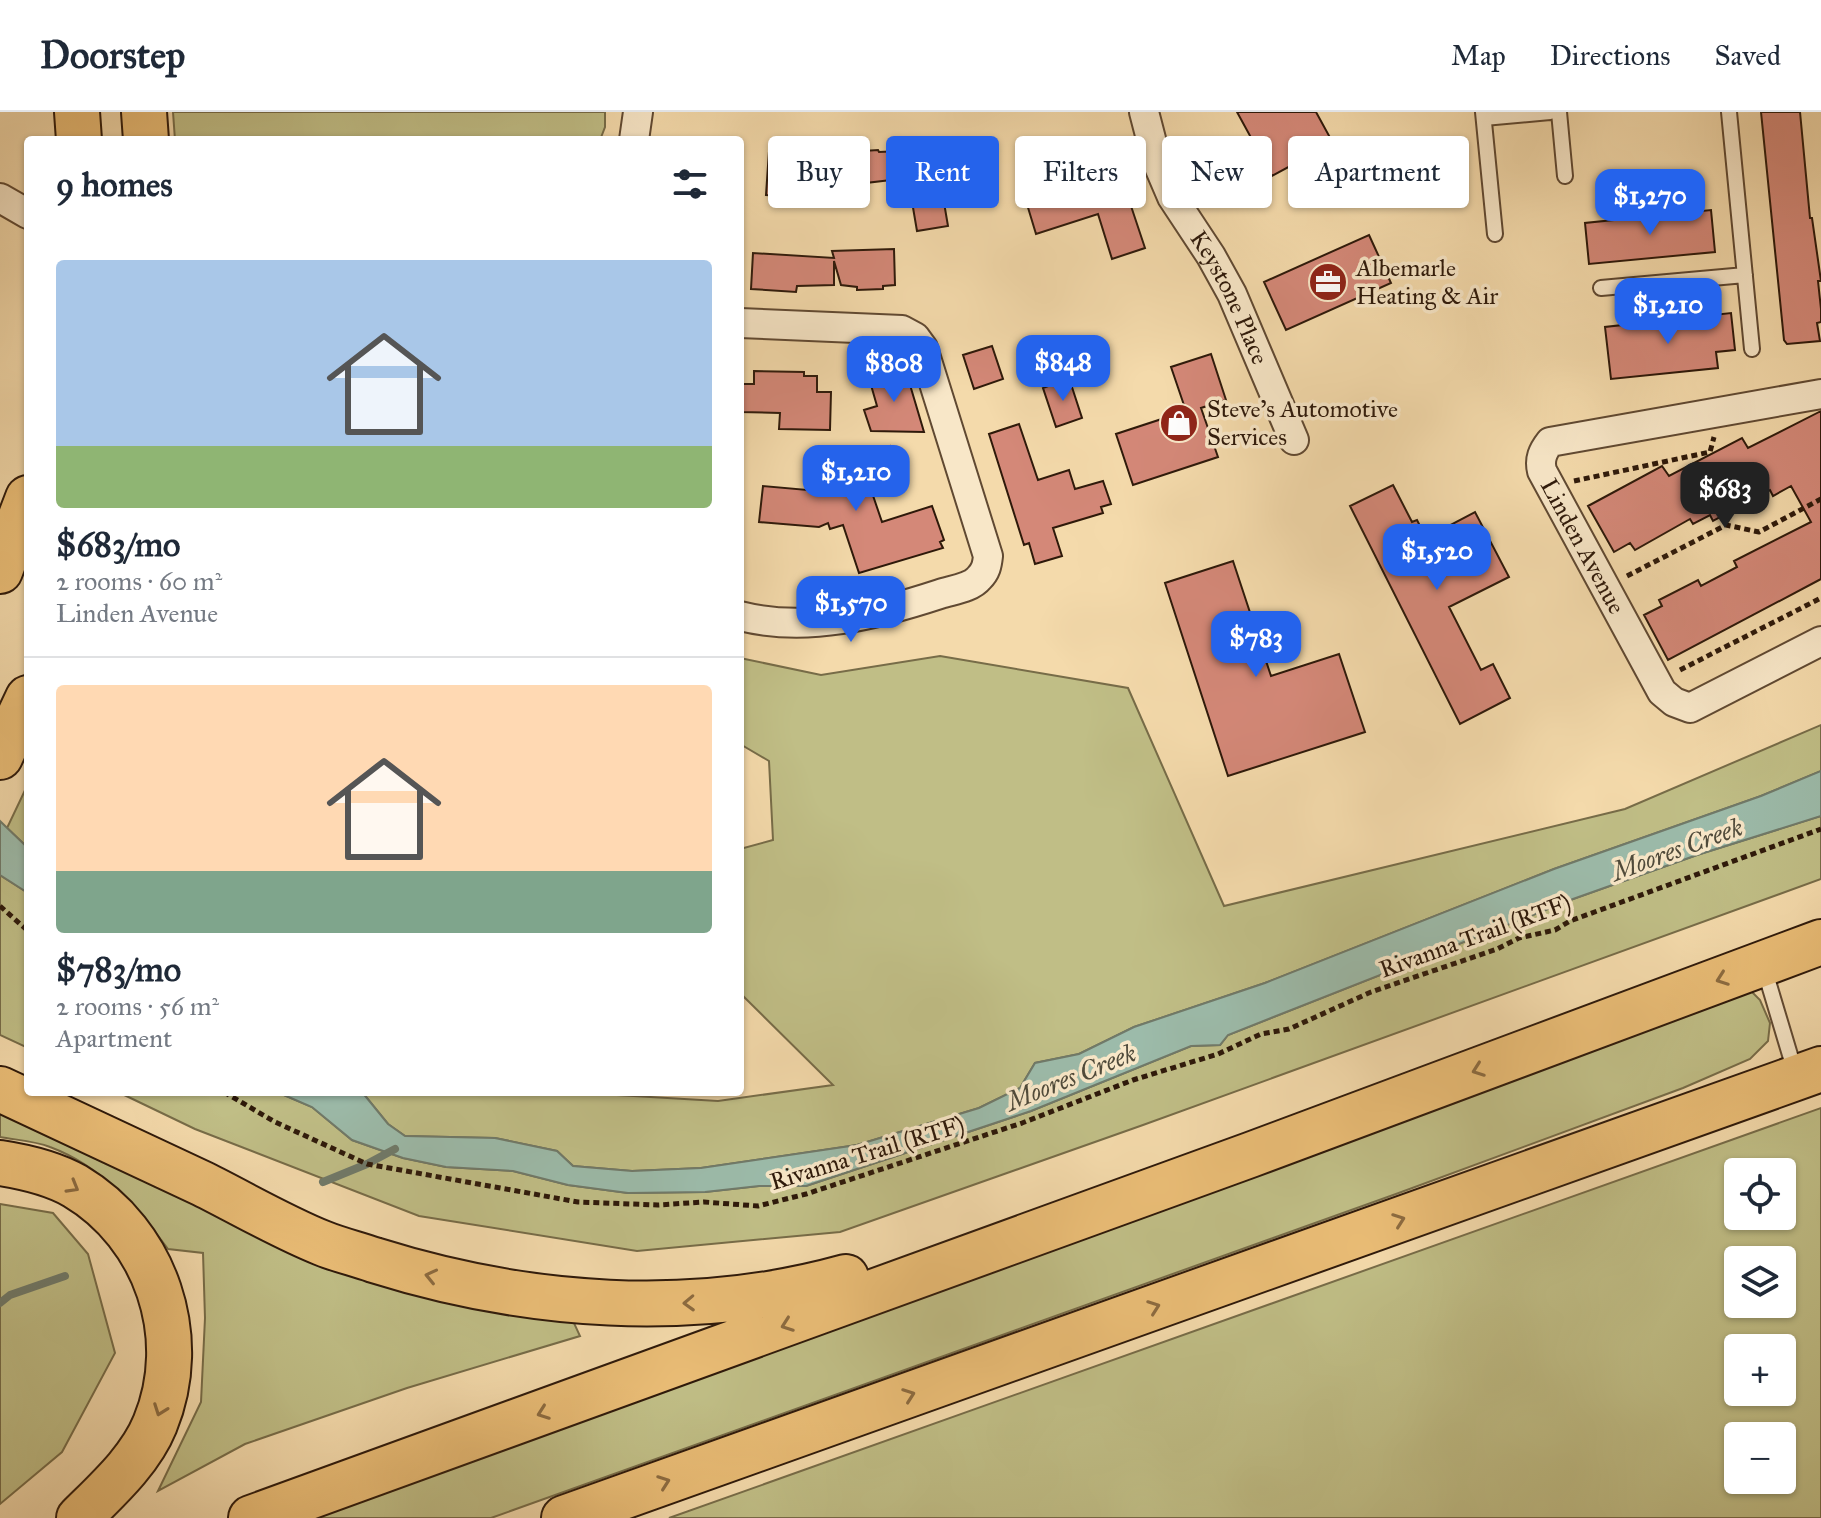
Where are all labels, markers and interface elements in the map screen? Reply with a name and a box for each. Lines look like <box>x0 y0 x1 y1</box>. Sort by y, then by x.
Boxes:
text: Doorstep <box>40 32 185 78</box>
text: Map <box>1451 38 1506 73</box>
text: Directions <box>1550 38 1671 73</box>
text: Saved <box>1715 38 1781 73</box>
chip: Buy <box>768 136 870 208</box>
chip: Rent <box>886 136 999 208</box>
chip: Filters <box>1015 136 1146 208</box>
chip: New <box>1162 136 1272 208</box>
chip: Apartment <box>1288 136 1469 208</box>
icon: filters <box>668 162 712 206</box>
text: 9 homes <box>56 164 173 205</box>
pin: $1,270 <box>1585 169 1715 237</box>
text: $1,270 <box>1613 179 1687 211</box>
street label: Keystone Place <box>1183 225 1275 369</box>
place label: Albemarle Heating & Air <box>1355 253 1498 311</box>
office icon: Albemarle Heating & Air <box>1307 261 1349 303</box>
pin: $1,210 <box>1603 278 1733 346</box>
text: $1,210 <box>1633 288 1703 320</box>
icon: home <box>312 312 456 456</box>
pin: $848 <box>1016 335 1110 403</box>
pin: $808 <box>847 336 941 404</box>
text: $848 <box>1034 345 1092 377</box>
text: $808 <box>865 346 923 378</box>
place label: Steve's Automotive Services <box>1207 394 1398 452</box>
shop icon: Steve's Automotive Services <box>1158 402 1200 444</box>
pin: $1,210 <box>791 445 921 513</box>
text: $1,210 <box>821 455 891 487</box>
pin: $683 <box>1678 462 1772 530</box>
text: $683 <box>1698 472 1752 504</box>
street label: Linden Avenue <box>1534 473 1632 619</box>
text: $683/mo <box>56 524 181 565</box>
pin: $1,520 <box>1372 524 1502 592</box>
text: $1,520 <box>1401 534 1473 566</box>
text: 2 rooms · 60 m² <box>56 565 222 597</box>
pin: $1,570 <box>786 576 916 644</box>
text: $1,570 <box>814 586 888 618</box>
text: Linden Avenue <box>56 597 218 629</box>
pin: $783 <box>1209 611 1303 679</box>
text: $783 <box>1229 621 1283 653</box>
icon: home <box>312 737 456 881</box>
water label: Moores Creek <box>1604 810 1747 889</box>
street label: Rivanna Trail (RTF) <box>1375 887 1575 985</box>
text: $783/mo <box>56 949 181 990</box>
one-way arrow <box>1716 969 1730 986</box>
text: 2 rooms · 56 m² <box>56 990 219 1022</box>
text: Apartment <box>56 1022 172 1054</box>
water label: Moores Creek <box>999 1036 1141 1119</box>
one-way arrow <box>1472 1060 1486 1077</box>
street label: Rivanna Trail (RTF) <box>766 1109 968 1197</box>
map controls <box>1724 1158 1796 1494</box>
button: locate <box>1724 1158 1796 1230</box>
one-way arrow <box>65 1177 79 1193</box>
one-way arrow <box>1391 1213 1405 1230</box>
button: layers <box>1724 1246 1796 1318</box>
one-way arrow <box>425 1269 438 1286</box>
one-way arrow <box>682 1294 695 1311</box>
one-way arrow <box>1146 1301 1160 1317</box>
one-way arrow <box>781 1315 795 1331</box>
button: + <box>1724 1334 1796 1406</box>
one-way arrow <box>901 1388 915 1404</box>
one-way arrow <box>154 1402 170 1416</box>
one-way arrow <box>537 1403 551 1420</box>
button: − <box>1724 1422 1796 1494</box>
one-way arrow <box>656 1476 670 1492</box>

